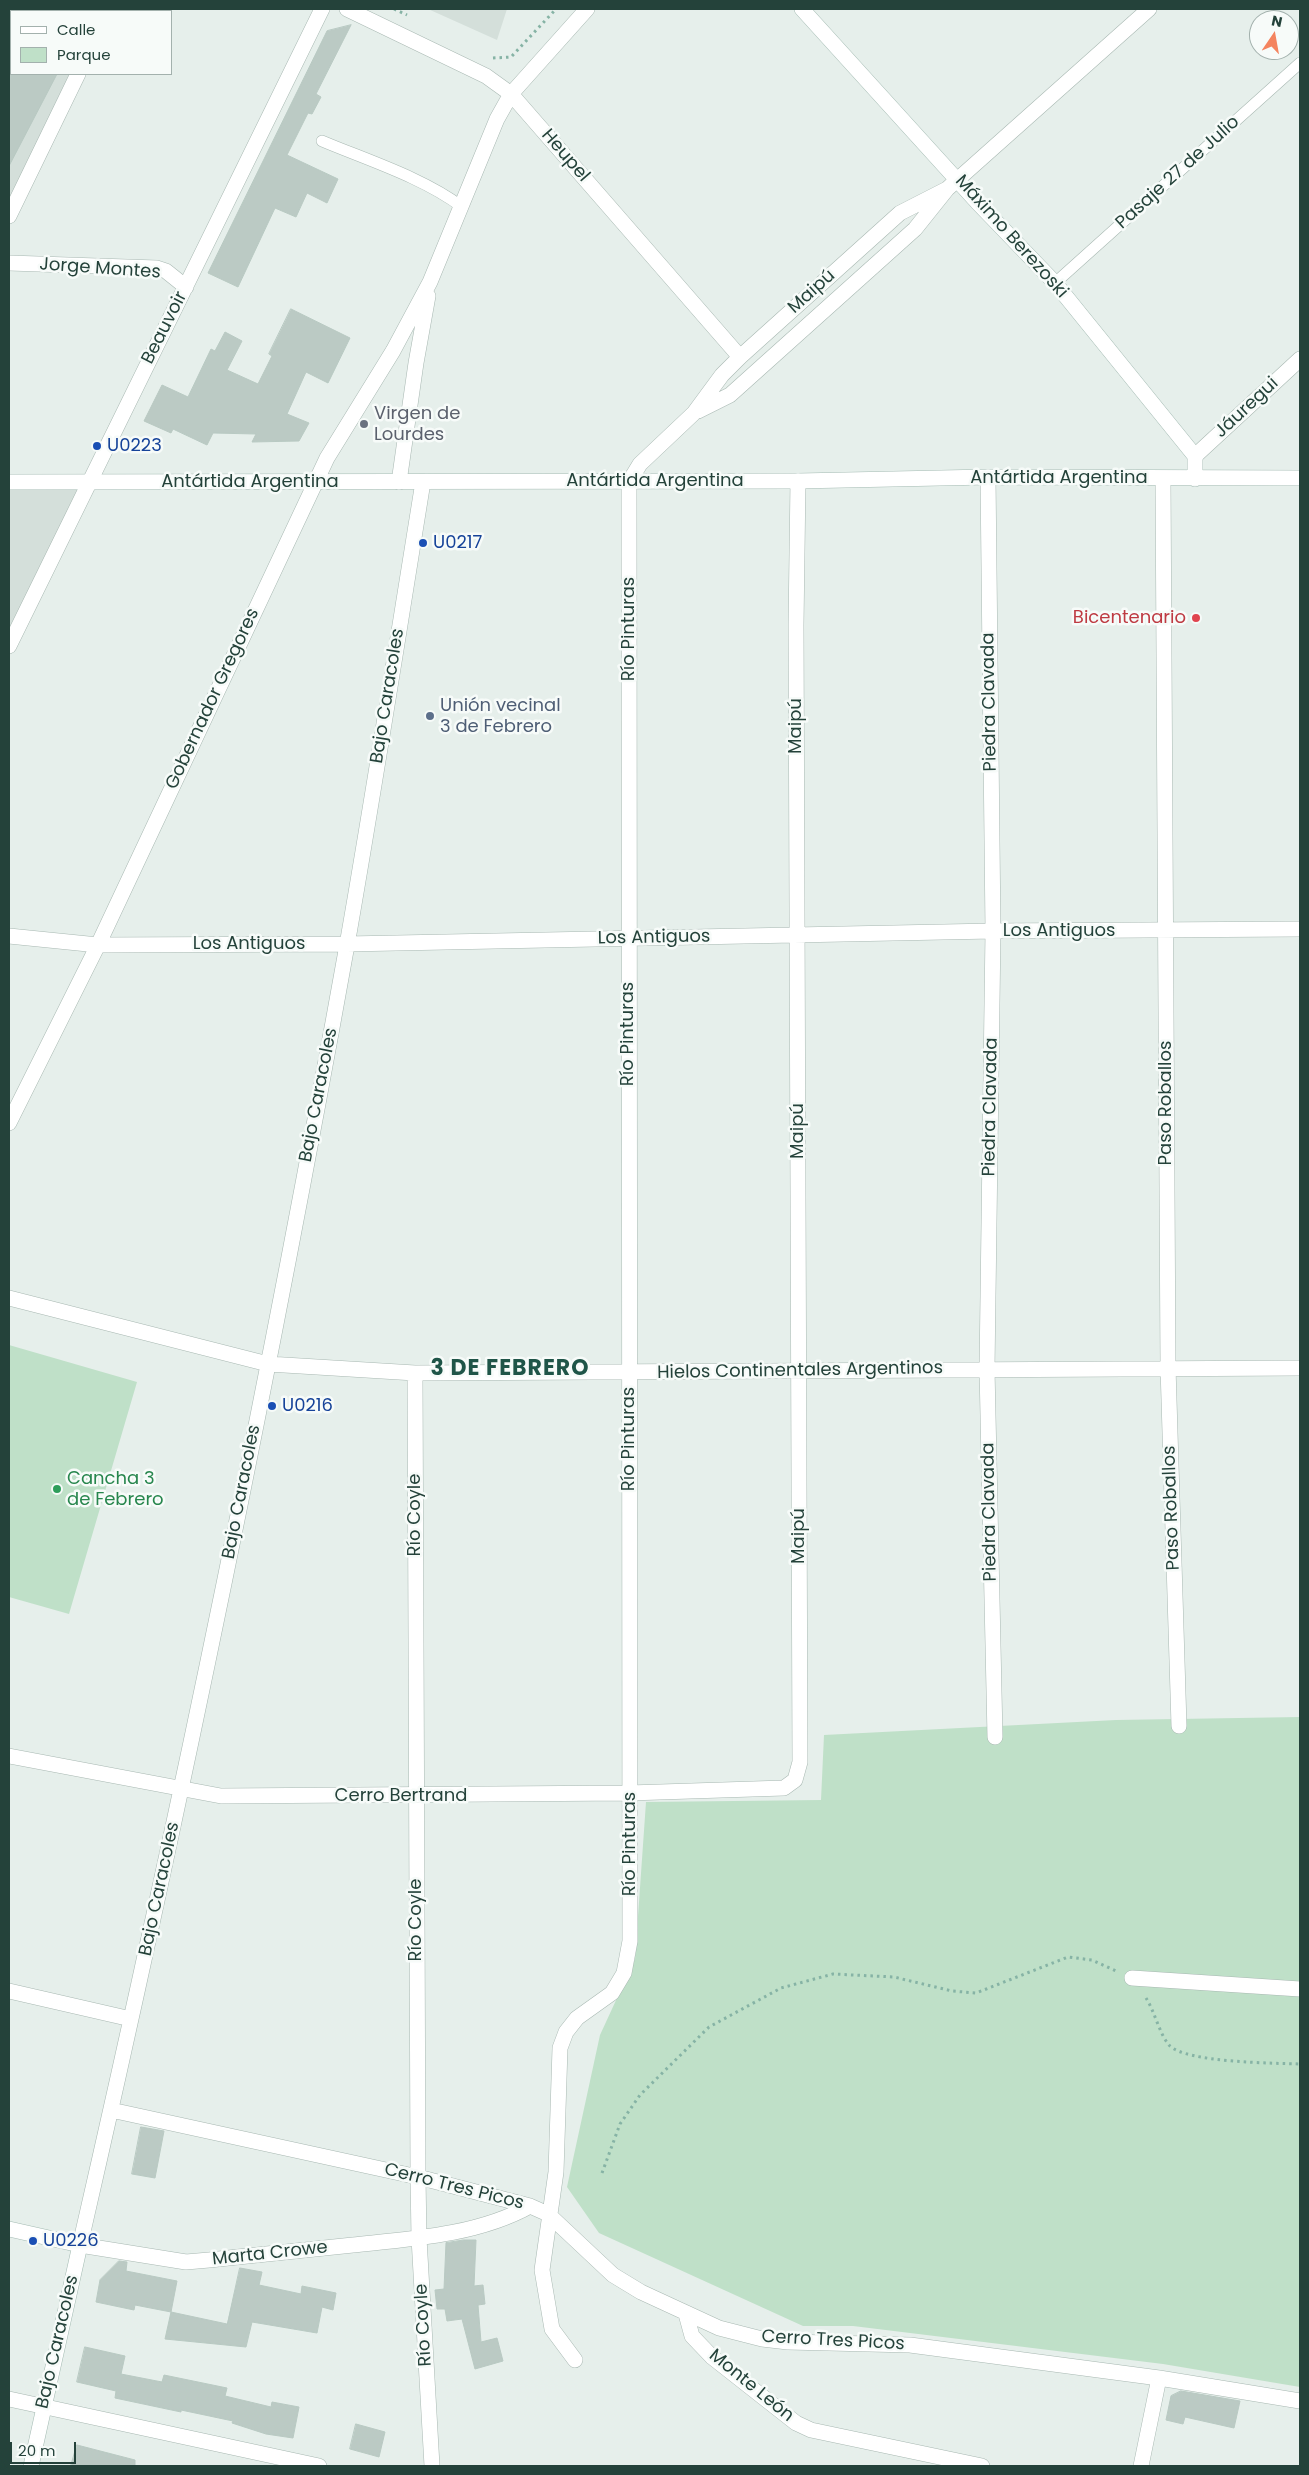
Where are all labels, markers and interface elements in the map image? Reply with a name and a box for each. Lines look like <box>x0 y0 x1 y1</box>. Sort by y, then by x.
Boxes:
legend <box>10 10 172 75</box>
north arrow <box>1249 10 1299 60</box>
text: N <box>1270 10 1284 32</box>
text: Calle <box>57 19 95 40</box>
text: Parque <box>57 44 110 65</box>
street label: Pasaje 27 de Julio <box>1112 112 1244 234</box>
street label: Heupel <box>536 125 594 187</box>
street label: Máximo Berezoski <box>950 171 1072 303</box>
street label: Jorge Montes <box>39 254 161 284</box>
street label: Maipú <box>784 265 840 319</box>
street label: Beauvoir <box>138 288 192 368</box>
street label: Jáuregui <box>1211 373 1283 443</box>
place label: Virgen de Lourdes <box>374 403 460 446</box>
marker: Virgen de Lourdes <box>358 418 370 430</box>
place label: U0223 <box>107 435 162 457</box>
marker: U0223 <box>91 440 103 452</box>
street label: Antártida Argentina <box>970 467 1148 489</box>
street label: Antártida Argentina <box>566 470 744 492</box>
street label: Antártida Argentina <box>161 471 339 493</box>
place label: U0217 <box>433 532 482 554</box>
marker: U0217 <box>417 537 429 549</box>
street label: Río Pinturas <box>618 577 640 681</box>
street label: Gobernador Gregores <box>162 605 264 793</box>
place label: Bicentenario <box>1073 607 1186 629</box>
marker: Bicentenario <box>1190 612 1202 624</box>
street label: Bajo Caracoles <box>367 627 409 765</box>
street label: Piedra Clavada <box>978 632 1002 772</box>
place label: Unión vecinal 3 de Febrero <box>440 695 561 738</box>
street label: Maipú <box>785 698 807 754</box>
marker: Unión vecinal 3 de Febrero <box>424 710 436 722</box>
street label: Los Antiguos <box>1003 920 1115 942</box>
street label: Los Antiguos <box>597 926 711 950</box>
street label: Los Antiguos <box>193 933 305 955</box>
street label: Río Pinturas <box>617 982 639 1086</box>
street label: Bajo Caracoles <box>295 1026 343 1164</box>
street label: Piedra Clavada <box>979 1037 1003 1177</box>
street label: Paso Roballos <box>1155 1041 1177 1165</box>
street label: Maipú <box>787 1103 809 1159</box>
district label: 3 DE FEBRERO <box>429 1356 591 1382</box>
street label: Hielos Continentales Argentinos <box>657 1358 943 1384</box>
street label: Río Pinturas <box>618 1387 640 1491</box>
place label: U0216 <box>282 1395 333 1417</box>
marker: U0216 <box>266 1400 278 1412</box>
street label: Bajo Caracoles <box>218 1423 266 1561</box>
street label: Piedra Clavada <box>978 1442 1002 1582</box>
street label: Paso Roballos <box>1159 1445 1185 1571</box>
place label: Cancha 3 de Febrero <box>67 1468 164 1510</box>
street label: Río Coyle <box>404 1474 426 1556</box>
marker: Cancha 3 de Febrero <box>51 1483 63 1495</box>
street label: Maipú <box>788 1508 810 1564</box>
street label: Cerro Bertrand <box>335 1785 467 1807</box>
street label: Río Pinturas <box>619 1792 641 1896</box>
street label: Bajo Caracoles <box>135 1820 185 1958</box>
street label: Río Coyle <box>405 1879 427 1961</box>
street label: Cerro Tres Picos <box>382 2159 526 2215</box>
place label: U0226 <box>43 2230 99 2252</box>
marker: U0226 <box>27 2235 39 2247</box>
street label: Marta Crowe <box>211 2237 329 2271</box>
street label: Bajo Caracoles <box>32 2273 84 2411</box>
street label: Río Coyle <box>411 2283 437 2367</box>
street label: Cerro Tres Picos <box>761 2326 905 2356</box>
street label: Monte León <box>704 2345 798 2427</box>
scale bar <box>12 2432 79 2464</box>
text: 20 m <box>18 2440 56 2461</box>

